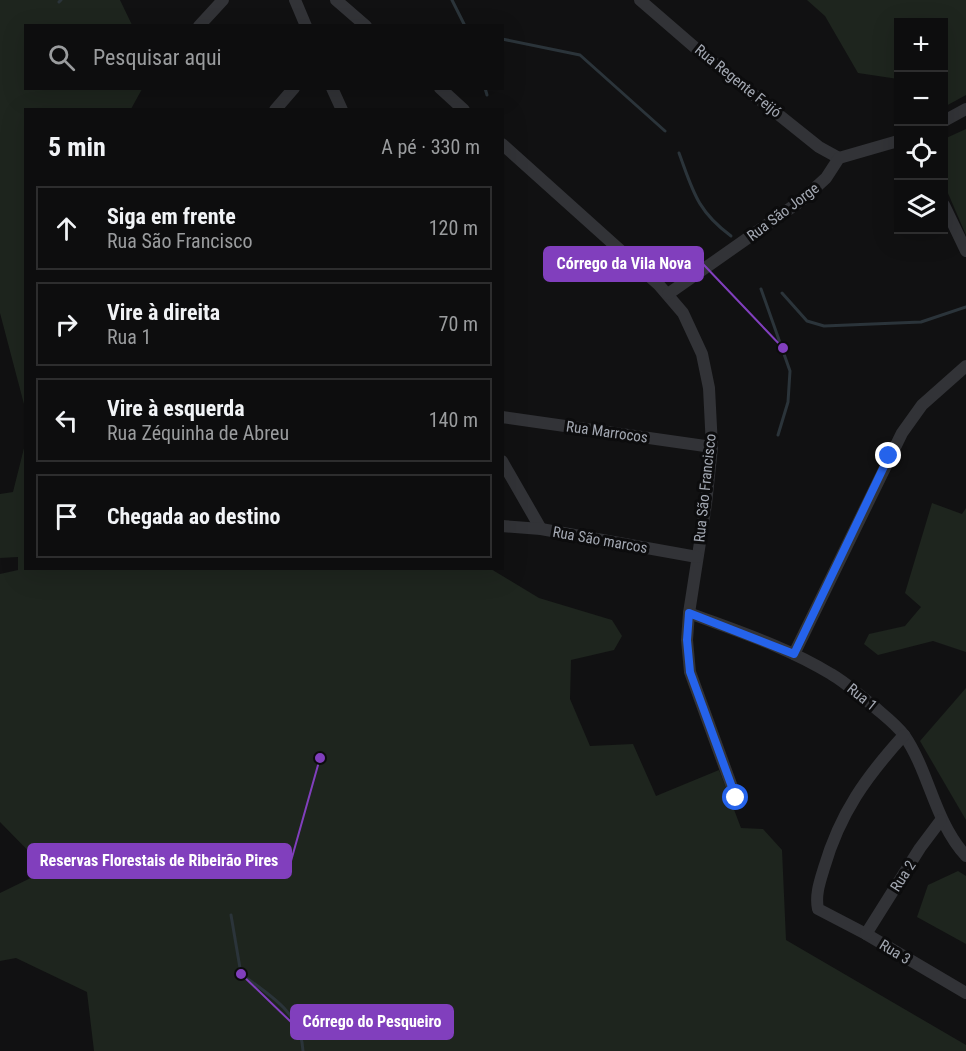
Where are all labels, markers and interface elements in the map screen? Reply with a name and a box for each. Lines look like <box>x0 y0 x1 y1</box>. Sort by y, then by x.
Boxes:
map controls <box>894 18 948 234</box>
button: + <box>894 18 948 72</box>
search box <box>24 24 504 90</box>
icon: search <box>45 41 78 74</box>
street label: Rua Regente Feijó <box>691 41 785 121</box>
text: Pesquisar aqui <box>93 45 222 70</box>
button: − <box>894 72 948 126</box>
button: locate <box>894 126 948 180</box>
text: 5 min <box>48 132 106 162</box>
text: A pé · 330 m <box>381 135 480 159</box>
street label: Rua São Jorge <box>743 179 823 245</box>
button: layers <box>894 180 948 234</box>
text: Siga em frente <box>107 204 236 229</box>
icon: ahead <box>50 212 83 245</box>
text: 120 m <box>429 216 478 240</box>
text: Rua São Francisco <box>107 229 253 253</box>
callout: Córrego da Vila Nova <box>544 247 703 281</box>
text: Córrego da Vila Nova <box>557 254 692 273</box>
text: Vire à direita <box>107 300 220 325</box>
icon: right <box>50 308 83 341</box>
text: 70 m <box>439 312 478 336</box>
text: Rua 1 <box>107 325 151 349</box>
text: Vire à esquerda <box>107 396 245 421</box>
icon: left <box>50 404 83 437</box>
text: 140 m <box>429 408 478 432</box>
street label: Rua Marrocos <box>565 417 649 447</box>
text: Rua Zéquinha de Abreu <box>107 421 289 445</box>
street label: Rua São Francisco <box>690 433 720 543</box>
route end <box>875 442 901 468</box>
icon: arrive <box>50 500 83 533</box>
text: Chegada ao destino <box>107 504 281 529</box>
street label: Rua São marcos <box>551 523 649 557</box>
street label: Rua 1 <box>843 680 881 714</box>
route start <box>722 784 748 810</box>
callout: Reservas Florestais de Ribeirão Pires <box>28 844 291 878</box>
text: Reservas Florestais de Ribeirão Pires <box>40 851 278 870</box>
street label: Rua 2 <box>886 857 920 895</box>
street label: Rua 3 <box>876 936 914 968</box>
callout: Córrego do Pesqueiro <box>291 1005 453 1039</box>
text: Córrego do Pesqueiro <box>303 1012 441 1031</box>

